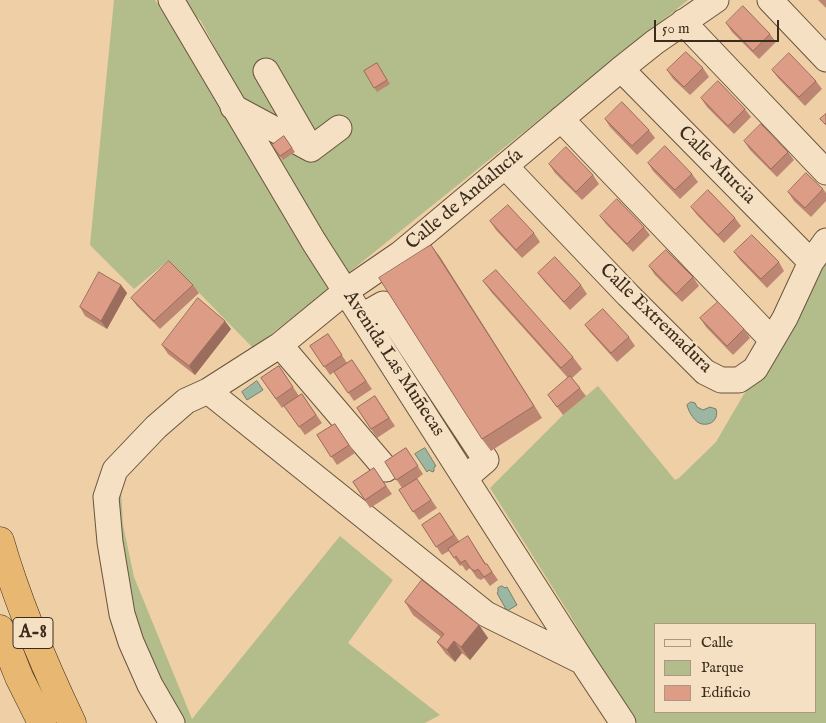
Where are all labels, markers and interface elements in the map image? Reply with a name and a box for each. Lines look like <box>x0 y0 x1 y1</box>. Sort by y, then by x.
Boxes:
scale bar <box>656 10 781 42</box>
text: 50 m <box>662 19 690 38</box>
street label: Calle Murcia <box>672 122 760 210</box>
street label: Calle de Andalucía <box>402 144 528 256</box>
street label: Calle Extremadura <box>594 260 716 378</box>
street label: Avenida Las Muñecas <box>337 287 449 441</box>
road number: A-8 <box>13 618 53 648</box>
legend <box>654 623 816 713</box>
text: Calle <box>701 633 733 652</box>
text: Parque <box>701 658 744 677</box>
text: Edificio <box>701 683 751 702</box>

